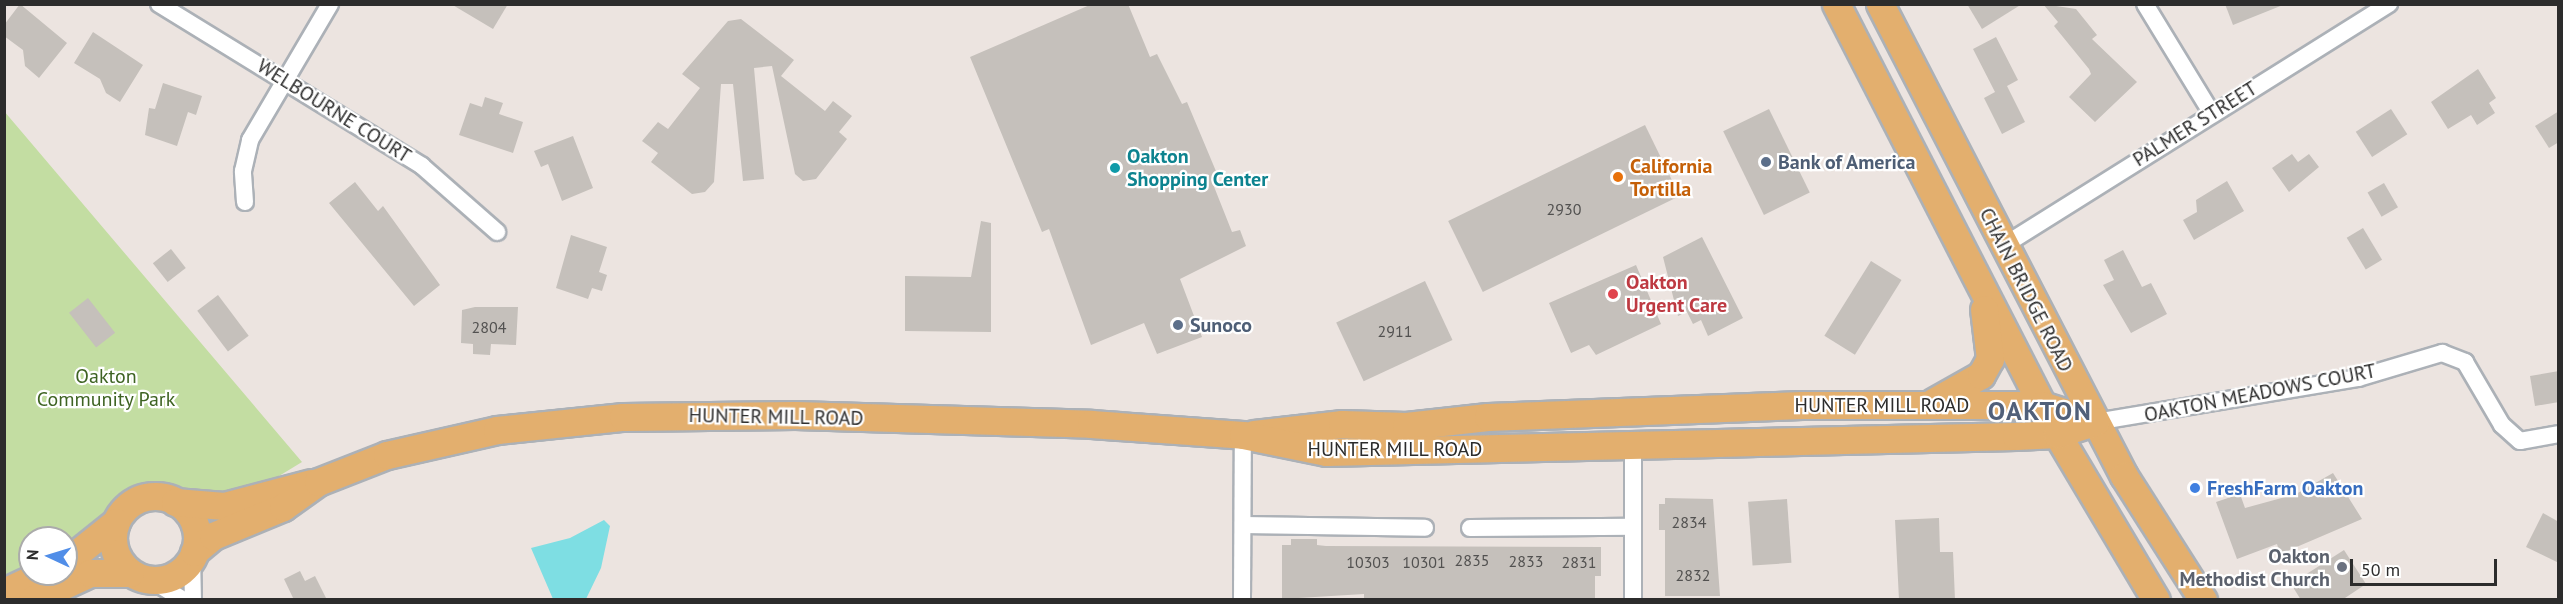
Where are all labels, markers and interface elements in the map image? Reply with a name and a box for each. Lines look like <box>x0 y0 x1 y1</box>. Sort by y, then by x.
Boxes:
street label: WELBOURNE COURT <box>253 54 415 168</box>
street label: PALMER STREET <box>2128 76 2262 172</box>
place label: Oakton Shopping Center <box>1127 144 1268 191</box>
place label: Bank of America <box>1778 150 1917 174</box>
place label: California Tortilla <box>1630 154 1712 201</box>
marker: Bank of America <box>1759 155 1773 169</box>
marker: Oakton Shopping Center <box>1108 161 1122 175</box>
marker: California Tortilla <box>1611 170 1625 184</box>
house number: 2930 <box>1547 199 1581 219</box>
street label: CHAIN BRIDGE ROAD <box>1974 204 2078 376</box>
place label: Oakton Urgent Care <box>1626 270 1727 317</box>
marker: Oakton Urgent Care <box>1604 285 1622 303</box>
place label: Sunoco <box>1190 313 1252 337</box>
house number: 2804 <box>472 317 506 337</box>
marker: Sunoco <box>1171 318 1185 332</box>
house number: 2911 <box>1378 321 1412 341</box>
street label: OAKTON MEADOWS COURT <box>2142 359 2378 427</box>
park label: Oakton Community Park <box>36 365 176 412</box>
street label: HUNTER MILL ROAD <box>1794 393 1970 417</box>
district label: OAKTON <box>1988 395 2092 427</box>
street label: HUNTER MILL ROAD <box>688 403 864 431</box>
street label: HUNTER MILL ROAD <box>1307 437 1483 461</box>
place label: FreshFarm Oakton <box>2207 476 2364 500</box>
marker: FreshFarm Oakton <box>2188 481 2202 495</box>
house number: 2834 <box>1672 512 1706 532</box>
north arrow <box>18 526 78 586</box>
place label: Oakton Methodist Church <box>2179 544 2330 591</box>
scale bar <box>2353 547 2500 585</box>
text: N <box>22 549 42 561</box>
house number: 2835 <box>1455 550 1489 570</box>
house number: 2833 <box>1509 551 1543 571</box>
house number: 10303 <box>1346 552 1390 572</box>
house number: 10301 <box>1402 552 1446 572</box>
house number: 2831 <box>1562 552 1596 572</box>
text: 50 m <box>2361 558 2400 581</box>
marker: Oakton Methodist Church <box>2335 560 2349 574</box>
house number: 2832 <box>1676 565 1710 585</box>

